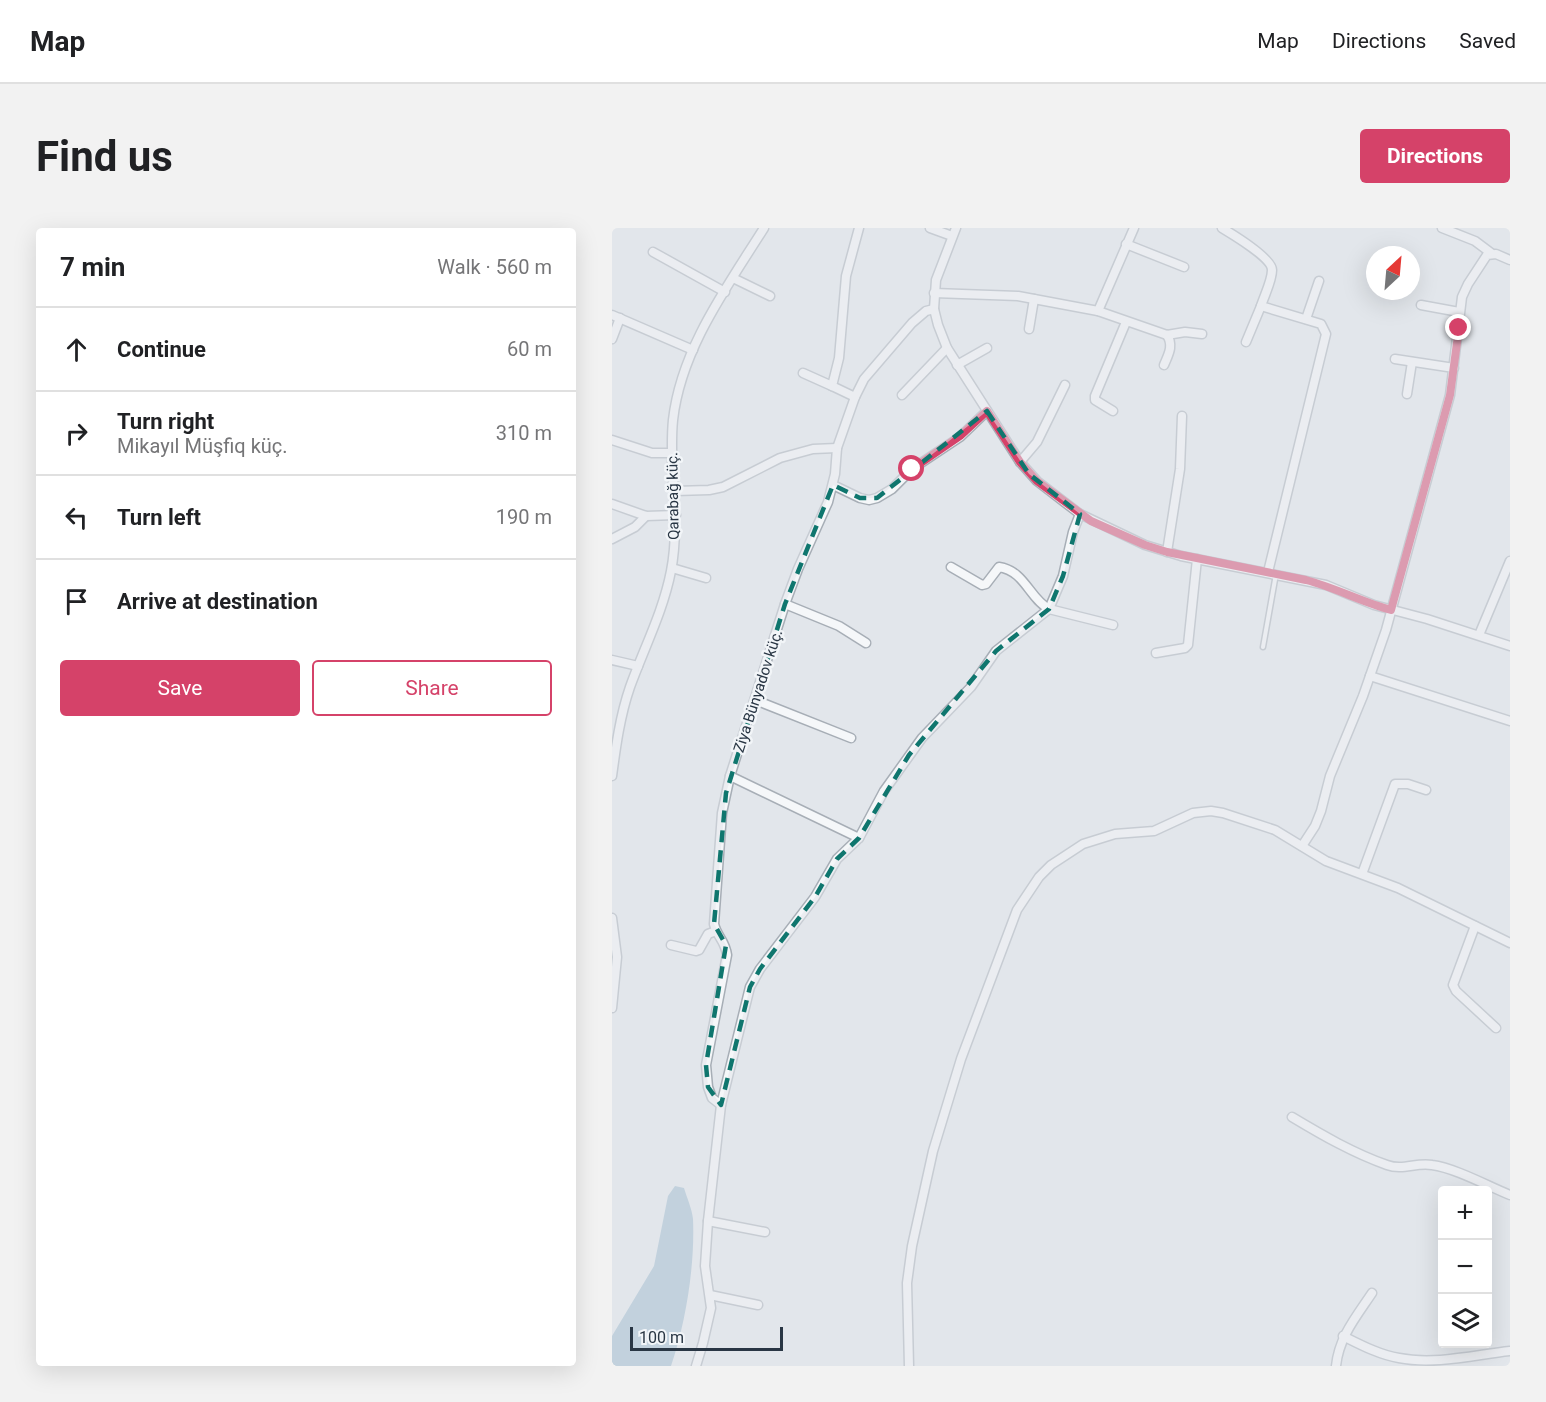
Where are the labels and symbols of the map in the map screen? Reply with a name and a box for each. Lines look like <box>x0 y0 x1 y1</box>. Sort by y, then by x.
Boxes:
north arrow <box>1366 246 1420 300</box>
route end <box>1445 314 1471 340</box>
street label: Qarabağ küç. <box>663 452 683 540</box>
route start <box>898 455 924 481</box>
street label: Ziya Bünyadov küç. <box>730 627 786 755</box>
scale bar <box>630 1324 783 1352</box>

